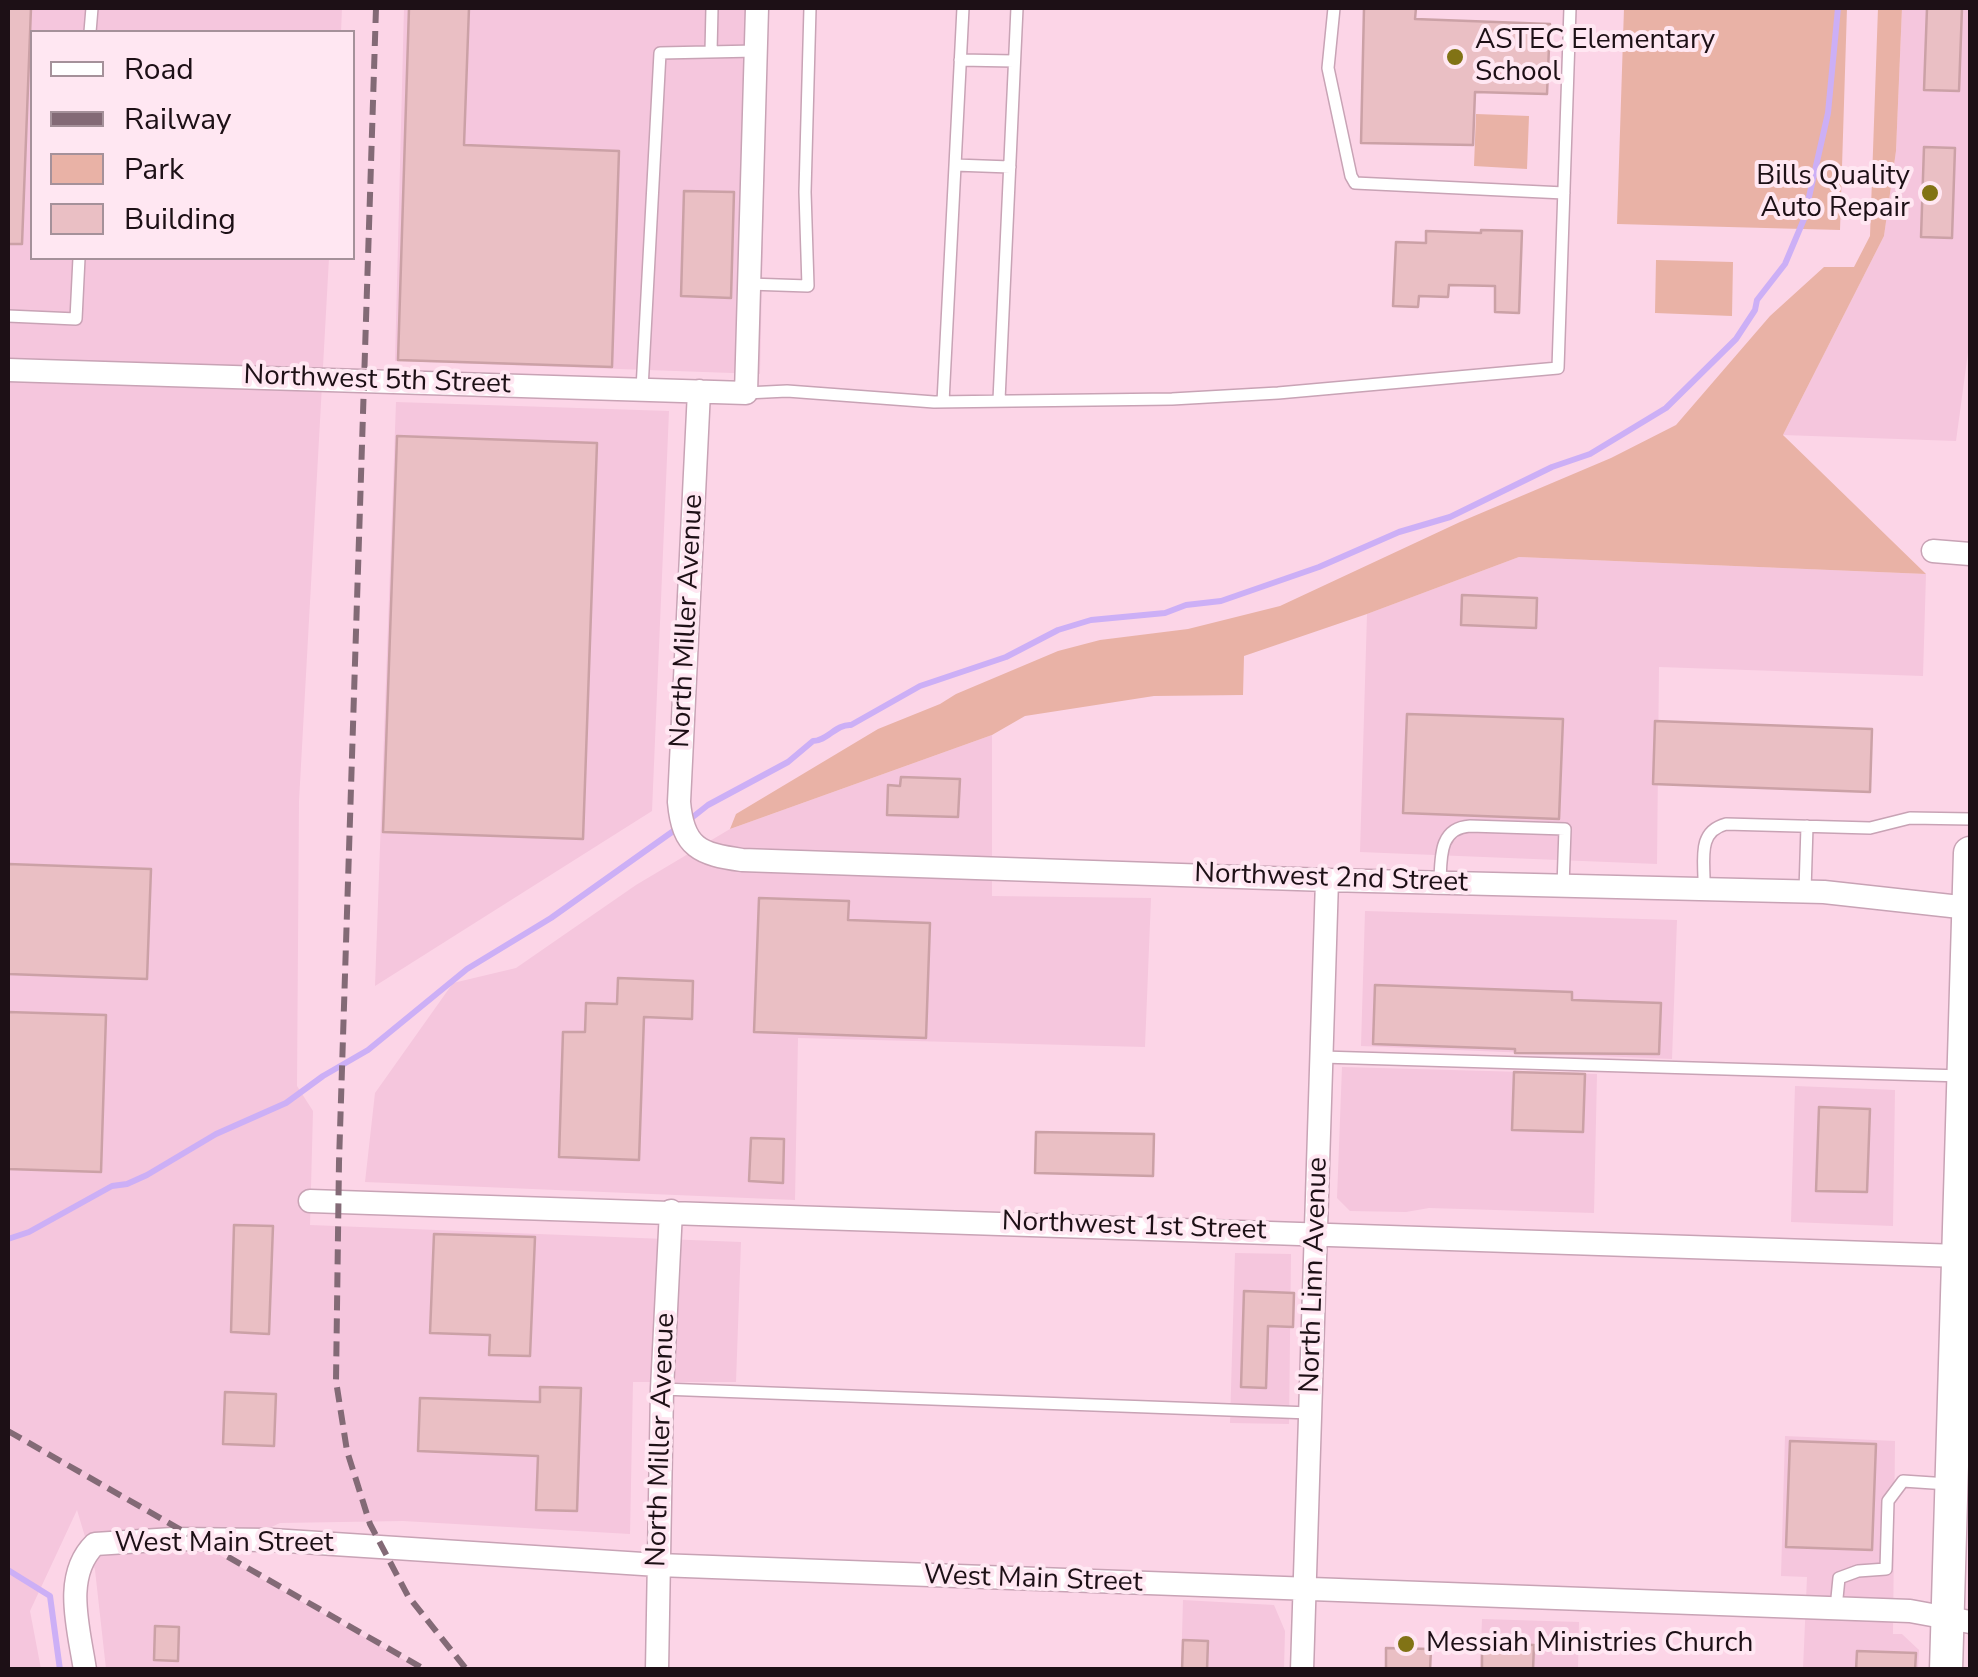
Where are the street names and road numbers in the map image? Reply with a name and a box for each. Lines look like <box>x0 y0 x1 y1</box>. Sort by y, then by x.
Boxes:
street label: Northwest 5th Street <box>243 360 511 402</box>
street label: North Miller Avenue <box>665 493 711 749</box>
street label: Northwest 2nd Street <box>1194 857 1468 901</box>
street label: North Linn Avenue <box>1294 1157 1336 1393</box>
street label: Northwest 1st Street <box>1001 1206 1267 1248</box>
street label: North Miller Avenue <box>641 1312 683 1568</box>
street label: West Main Street <box>114 1527 334 1561</box>
street label: West Main Street <box>923 1559 1143 1601</box>

